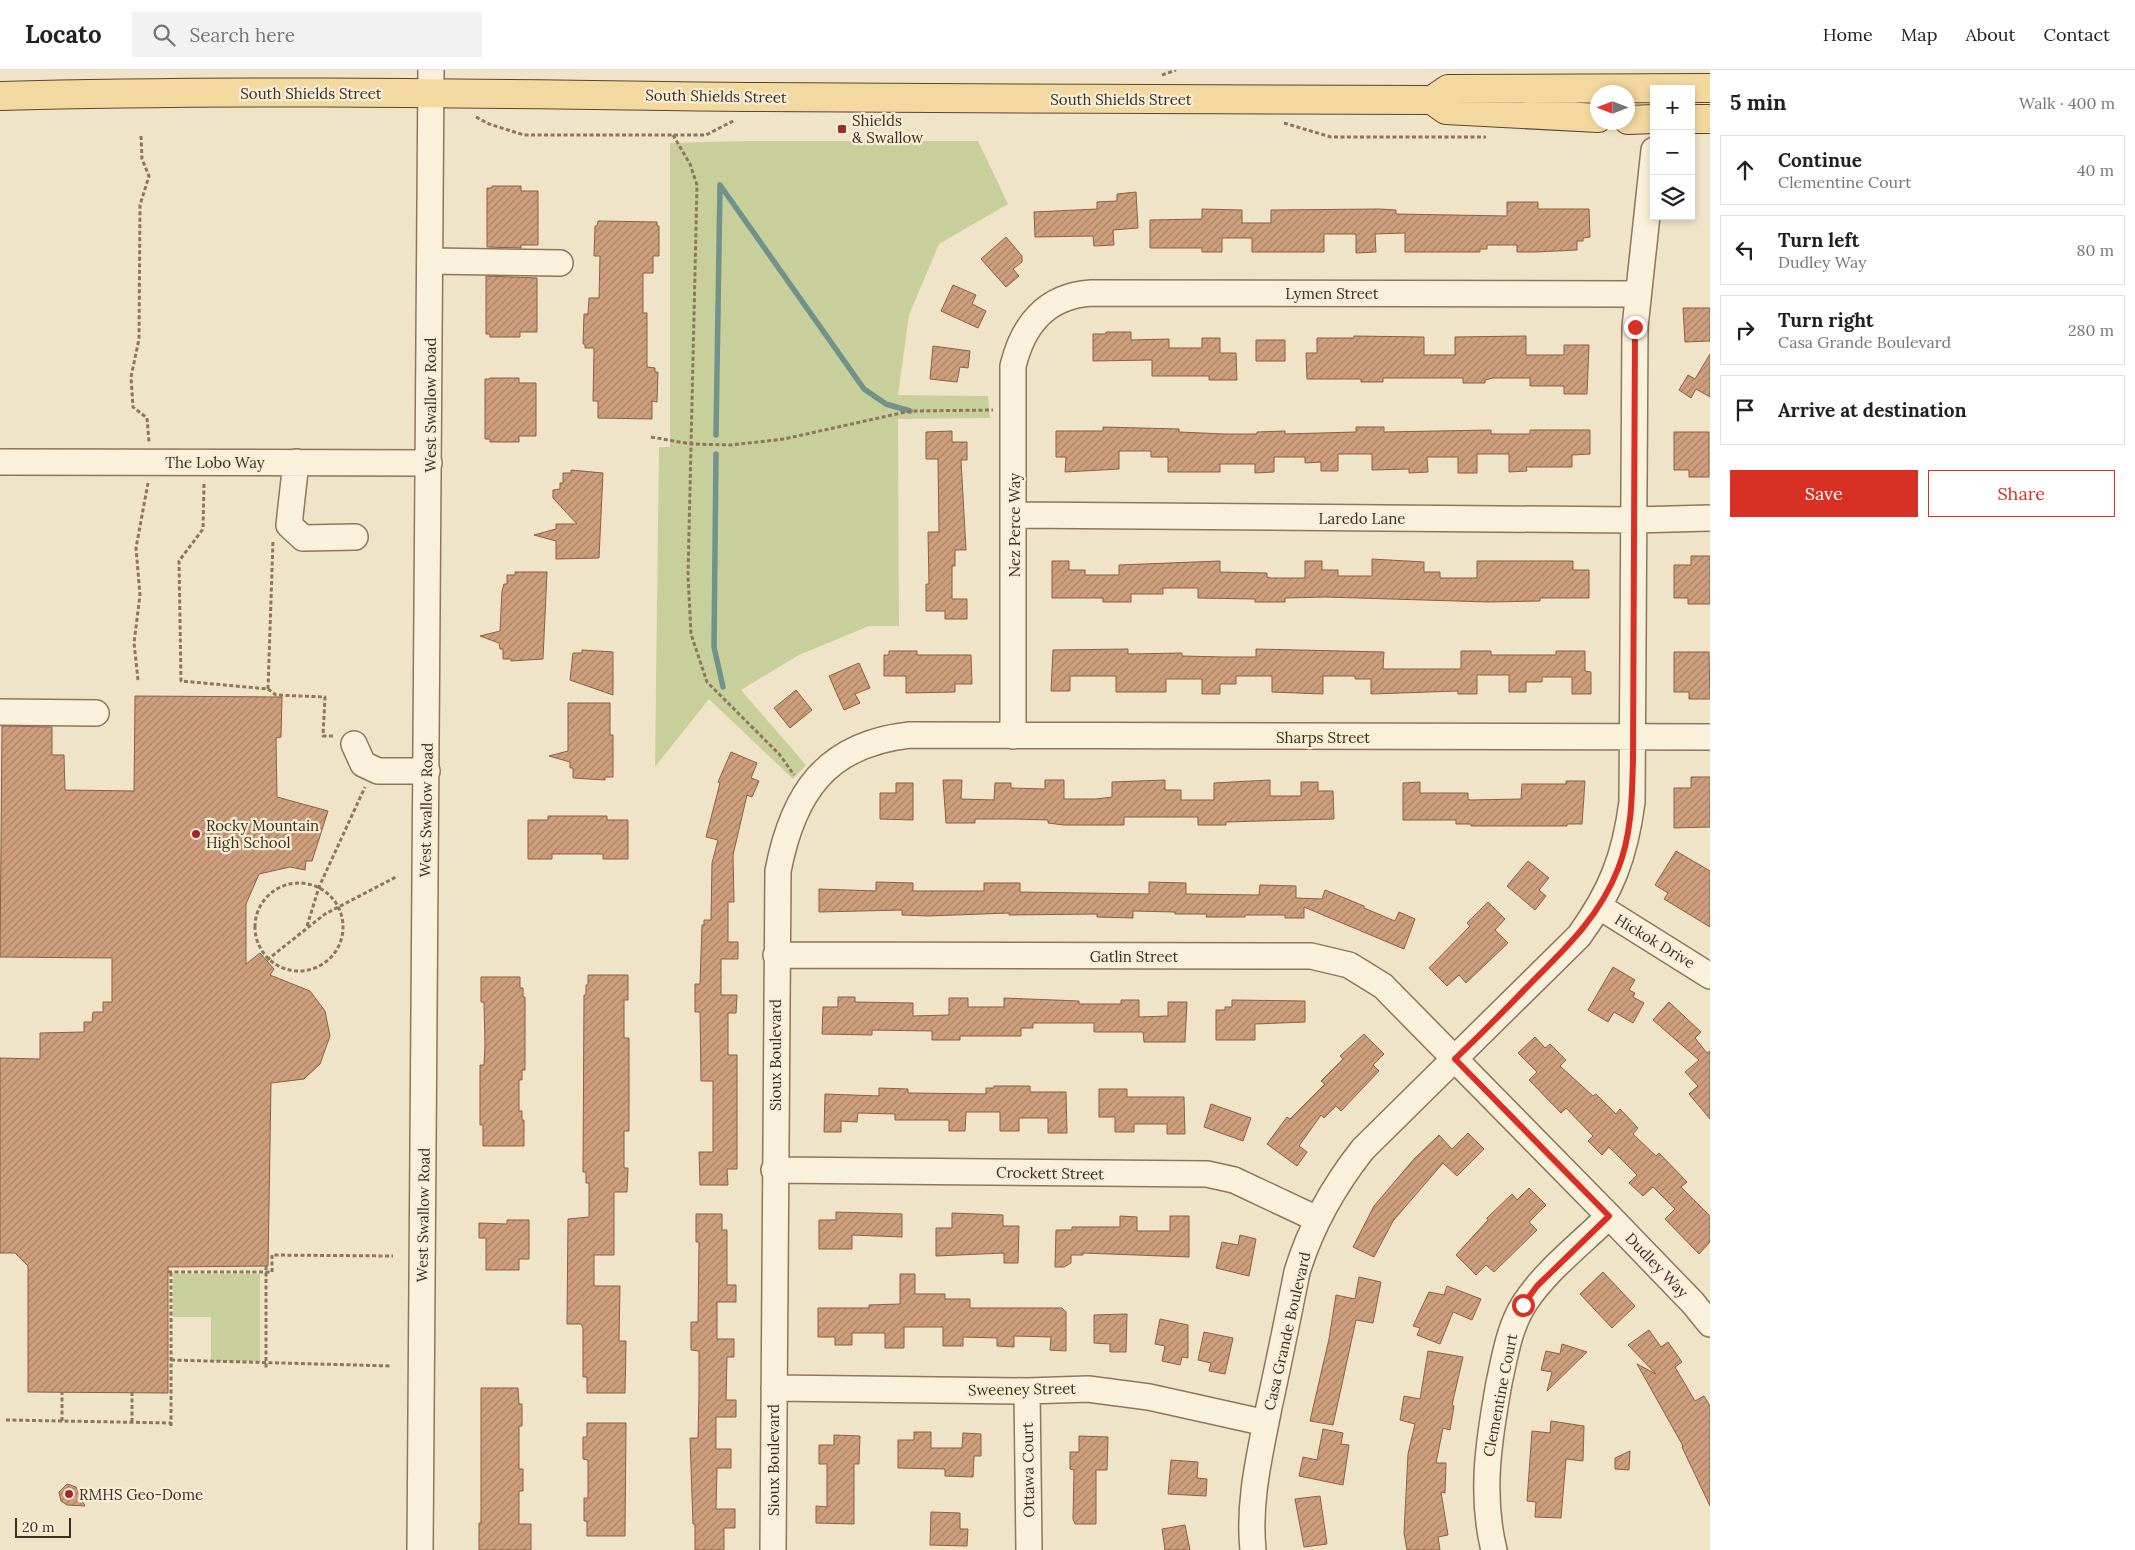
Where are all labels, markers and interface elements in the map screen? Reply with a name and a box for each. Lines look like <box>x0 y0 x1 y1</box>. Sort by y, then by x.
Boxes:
search box <box>132 12 482 57</box>
text: Locato <box>25 19 102 50</box>
icon: search <box>150 21 178 49</box>
text: Search here <box>190 23 295 47</box>
text: Home <box>1823 23 1873 46</box>
text: Map <box>1901 23 1937 46</box>
text: About <box>1965 23 2015 46</box>
text: Contact <box>2043 23 2110 46</box>
street label: South Shields Street <box>240 84 382 103</box>
street label: South Shields Street <box>645 85 787 107</box>
north arrow <box>1590 85 1635 130</box>
map controls <box>1650 85 1695 220</box>
button: + <box>1650 85 1695 130</box>
text: 5 min <box>1730 89 1786 116</box>
street label: South Shields Street <box>1050 90 1192 109</box>
text: Walk · 400 m <box>2019 93 2115 113</box>
place label: Shields & Swallow <box>852 111 923 147</box>
marker: Shields & Swallow <box>836 123 848 135</box>
button: − <box>1650 130 1695 175</box>
text: Continue <box>1778 148 1862 172</box>
icon: ahead <box>1731 156 1759 184</box>
text: 40 m <box>2077 160 2114 180</box>
text: Clementine Court <box>1778 172 1911 192</box>
button: layers <box>1650 175 1695 220</box>
text: Turn left <box>1778 228 1859 252</box>
icon: left <box>1731 236 1759 264</box>
text: 80 m <box>2077 240 2114 260</box>
text: Dudley Way <box>1778 252 1866 272</box>
street label: Lymen Street <box>1285 284 1379 303</box>
text: Turn right <box>1778 308 1874 332</box>
route end <box>1624 316 1647 339</box>
icon: right <box>1731 316 1759 344</box>
text: 280 m <box>2068 320 2114 340</box>
text: Casa Grande Boulevard <box>1778 332 1951 352</box>
street label: West Swallow Road <box>421 338 440 472</box>
icon: arrive <box>1731 396 1759 424</box>
text: Arrive at destination <box>1778 398 1967 422</box>
street label: The Lobo Way <box>165 453 265 472</box>
button: Save <box>1730 470 1918 517</box>
button: Share <box>1928 470 2115 517</box>
street label: Nez Perce Way <box>1005 473 1024 577</box>
street label: Laredo Lane <box>1319 509 1405 528</box>
street label: Sharps Street <box>1276 728 1370 747</box>
street label: West Swallow Road <box>415 742 437 878</box>
place label: Rocky Mountain High School <box>206 816 319 852</box>
marker: Rocky Mountain High School <box>190 828 202 840</box>
street label: Hickok Drive <box>1612 910 1698 972</box>
street label: Gatlin Street <box>1090 947 1179 966</box>
street label: Sioux Boulevard <box>766 999 785 1111</box>
street label: West Swallow Road <box>412 1147 434 1283</box>
street label: Crockett Street <box>996 1163 1104 1183</box>
street label: Dudley Way <box>1621 1229 1693 1301</box>
street label: Casa Grande Boulevard <box>1259 1250 1315 1412</box>
route start <box>1512 1294 1535 1317</box>
street label: Clementine Court <box>1479 1332 1521 1458</box>
street label: Sweeney Street <box>968 1379 1076 1399</box>
street label: Sioux Boulevard <box>764 1404 783 1516</box>
street label: Ottawa Court <box>1018 1422 1038 1518</box>
place label: RMHS Geo-Dome <box>79 1485 203 1504</box>
marker: RMHS Geo-Dome <box>63 1488 75 1500</box>
scale bar <box>15 1515 71 1538</box>
text: 20 m <box>22 1518 54 1536</box>

